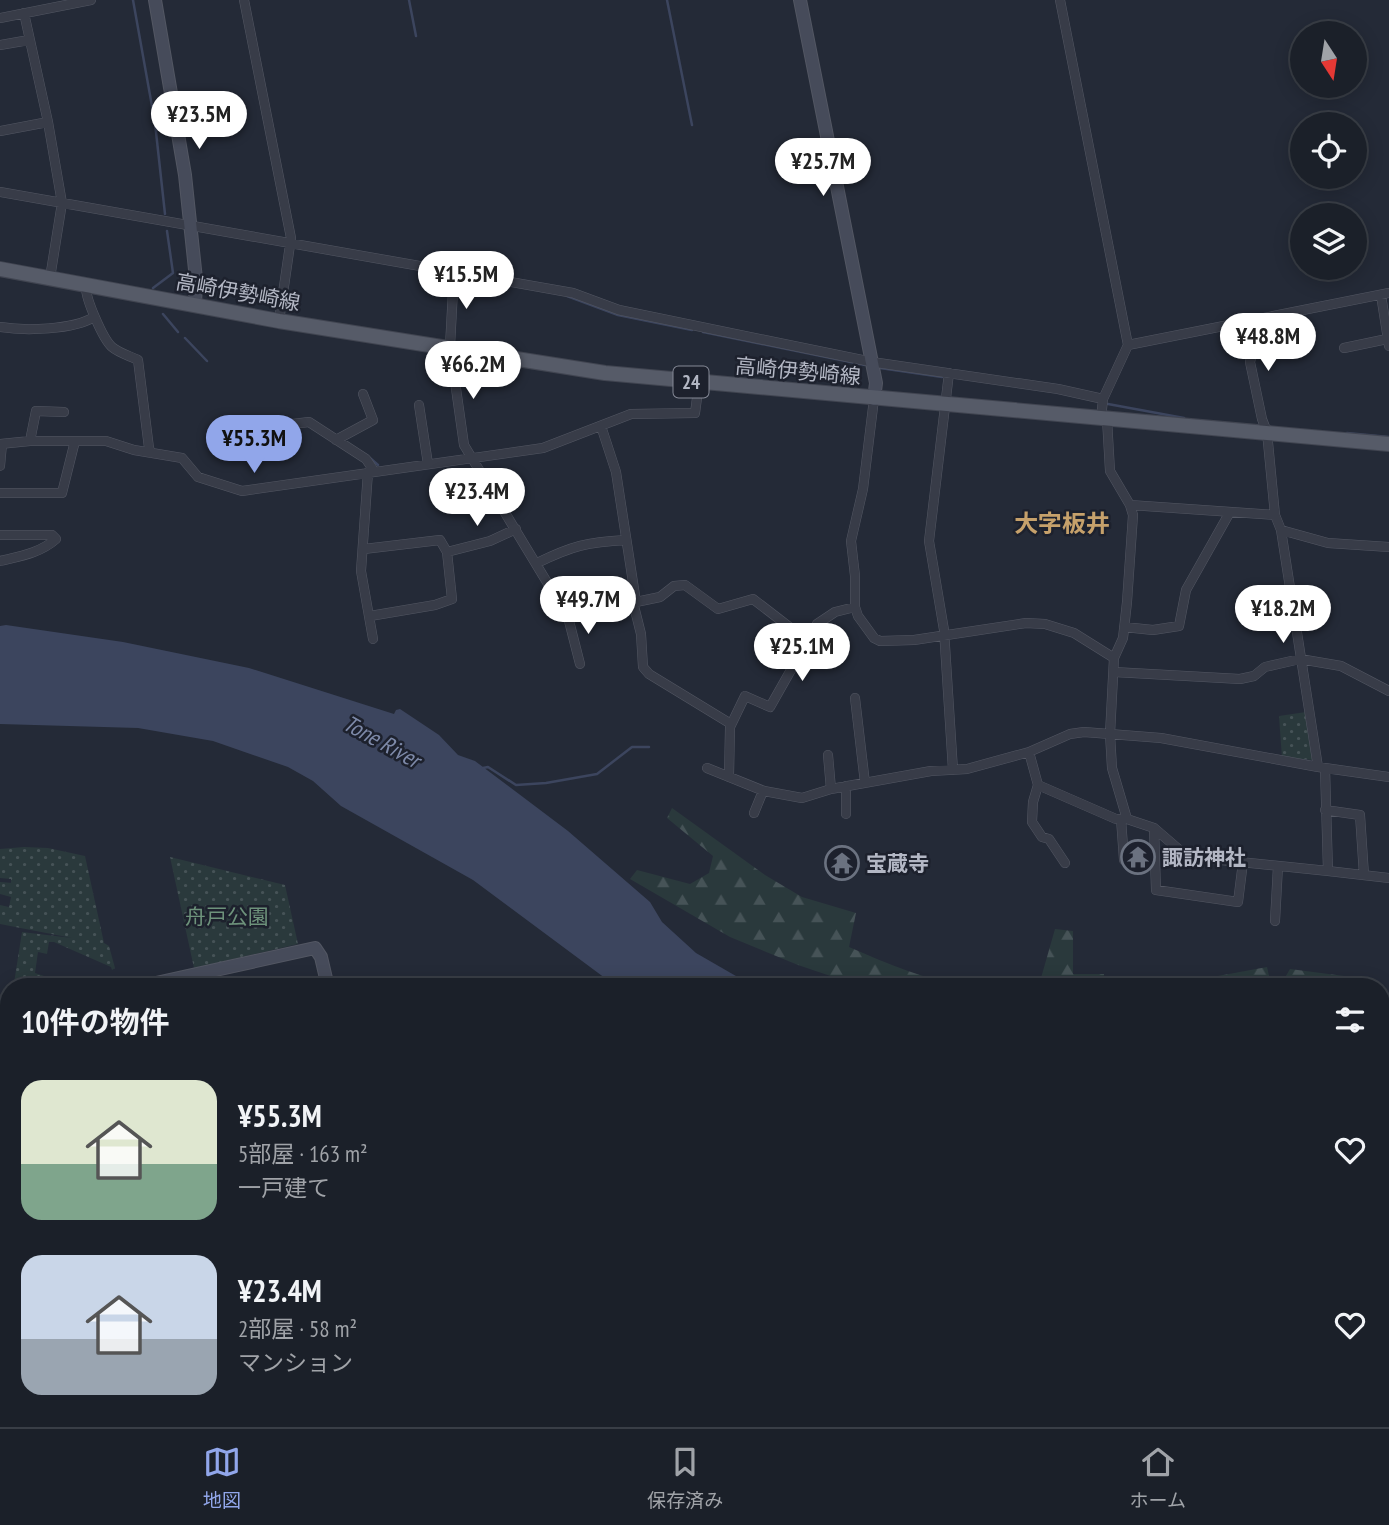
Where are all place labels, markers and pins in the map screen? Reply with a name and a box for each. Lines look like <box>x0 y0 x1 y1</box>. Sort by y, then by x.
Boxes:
pin: ¥23.5M <box>142 92 256 151</box>
pin: ¥25.7M <box>766 138 880 198</box>
pin: ¥15.5M <box>409 252 523 311</box>
pin: ¥48.8M <box>1211 314 1325 373</box>
pin: ¥66.2M <box>416 342 530 401</box>
pin: ¥55.3M <box>197 416 311 475</box>
pin: ¥23.4M <box>420 468 534 528</box>
pin: ¥49.7M <box>531 576 645 636</box>
pin: ¥18.2M <box>1226 586 1340 645</box>
pin: ¥25.1M <box>745 624 859 683</box>
temple icon: 諏訪神社 <box>1119 838 1157 876</box>
temple icon: 宝蔵寺 <box>823 844 861 882</box>
place label: 諏訪神社 <box>1162 844 1246 871</box>
place label: 宝蔵寺 <box>866 850 929 877</box>

